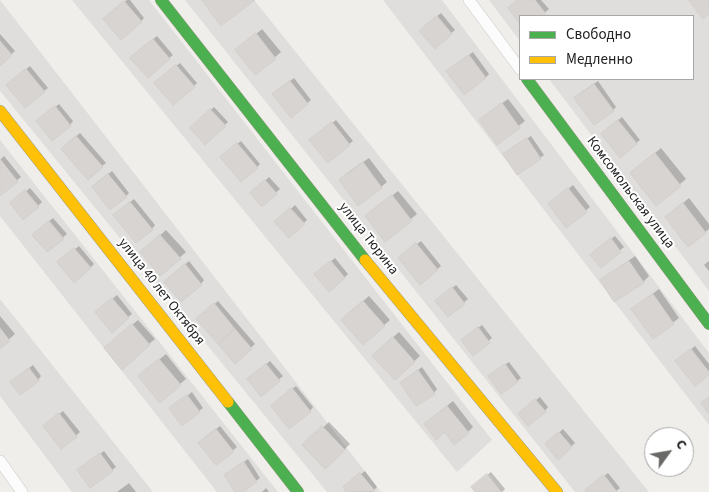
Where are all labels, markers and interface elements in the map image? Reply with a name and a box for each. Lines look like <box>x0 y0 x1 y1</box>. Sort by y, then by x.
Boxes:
legend <box>519 15 694 80</box>
text: Свободно <box>566 24 631 45</box>
text: Медленно <box>566 49 633 70</box>
street label: Комсомольская улица <box>582 134 678 252</box>
street label: улица Тюрина <box>335 199 401 279</box>
street label: улица 40 лет Октября <box>114 235 208 349</box>
north arrow <box>644 427 694 477</box>
text: С <box>670 436 692 453</box>

